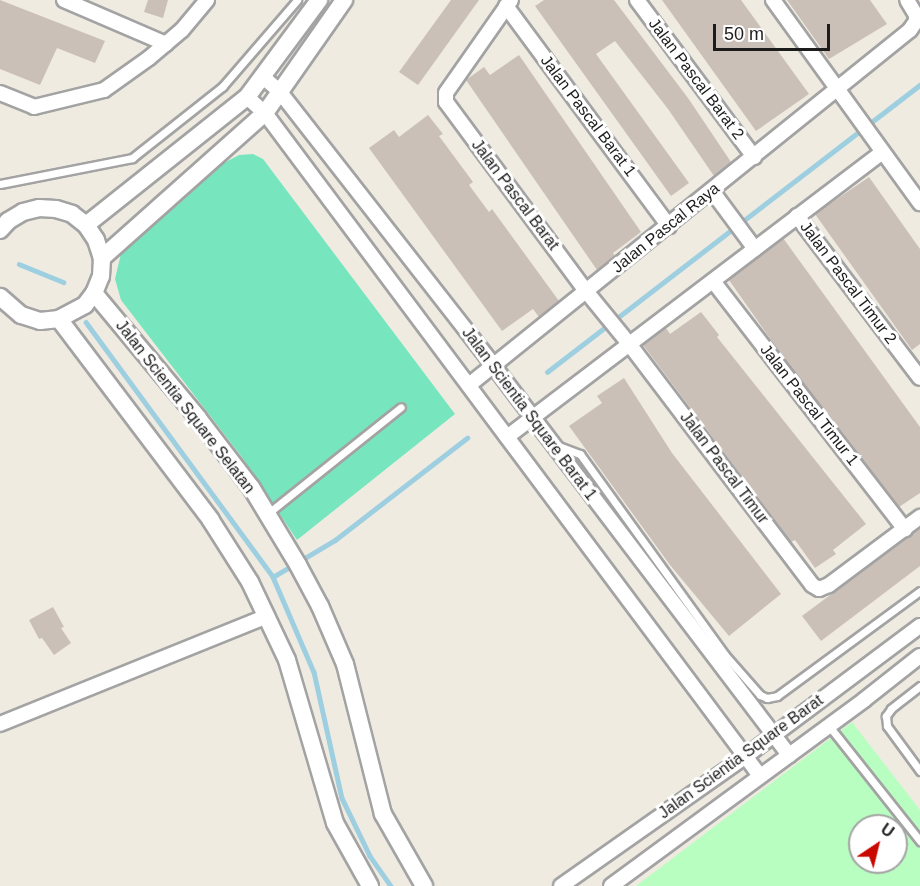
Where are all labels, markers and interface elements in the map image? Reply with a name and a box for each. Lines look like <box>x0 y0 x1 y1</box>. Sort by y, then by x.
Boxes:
scale bar <box>716 12 833 50</box>
street label: Jalan Pascal Barat 2 <box>644 15 748 143</box>
text: 50 m <box>724 24 764 44</box>
street label: Jalan Pascal Barat 1 <box>536 52 640 180</box>
street label: Jalan Pascal Barat <box>467 136 563 254</box>
street label: Jalan Pascal Raya <box>608 179 724 277</box>
street label: Jalan Pascal Timur 2 <box>796 218 900 348</box>
street label: Jalan Scientia Square Selatan <box>111 317 259 497</box>
street label: Jalan Scientia Square Barat 1 <box>458 324 600 504</box>
street label: Jalan Pascal Timur 1 <box>756 340 862 470</box>
street label: Jalan Pascal Timur <box>676 408 772 528</box>
street label: Jalan Scientia Square Barat <box>655 691 827 823</box>
north arrow <box>848 814 908 874</box>
text: U <box>878 820 897 841</box>

